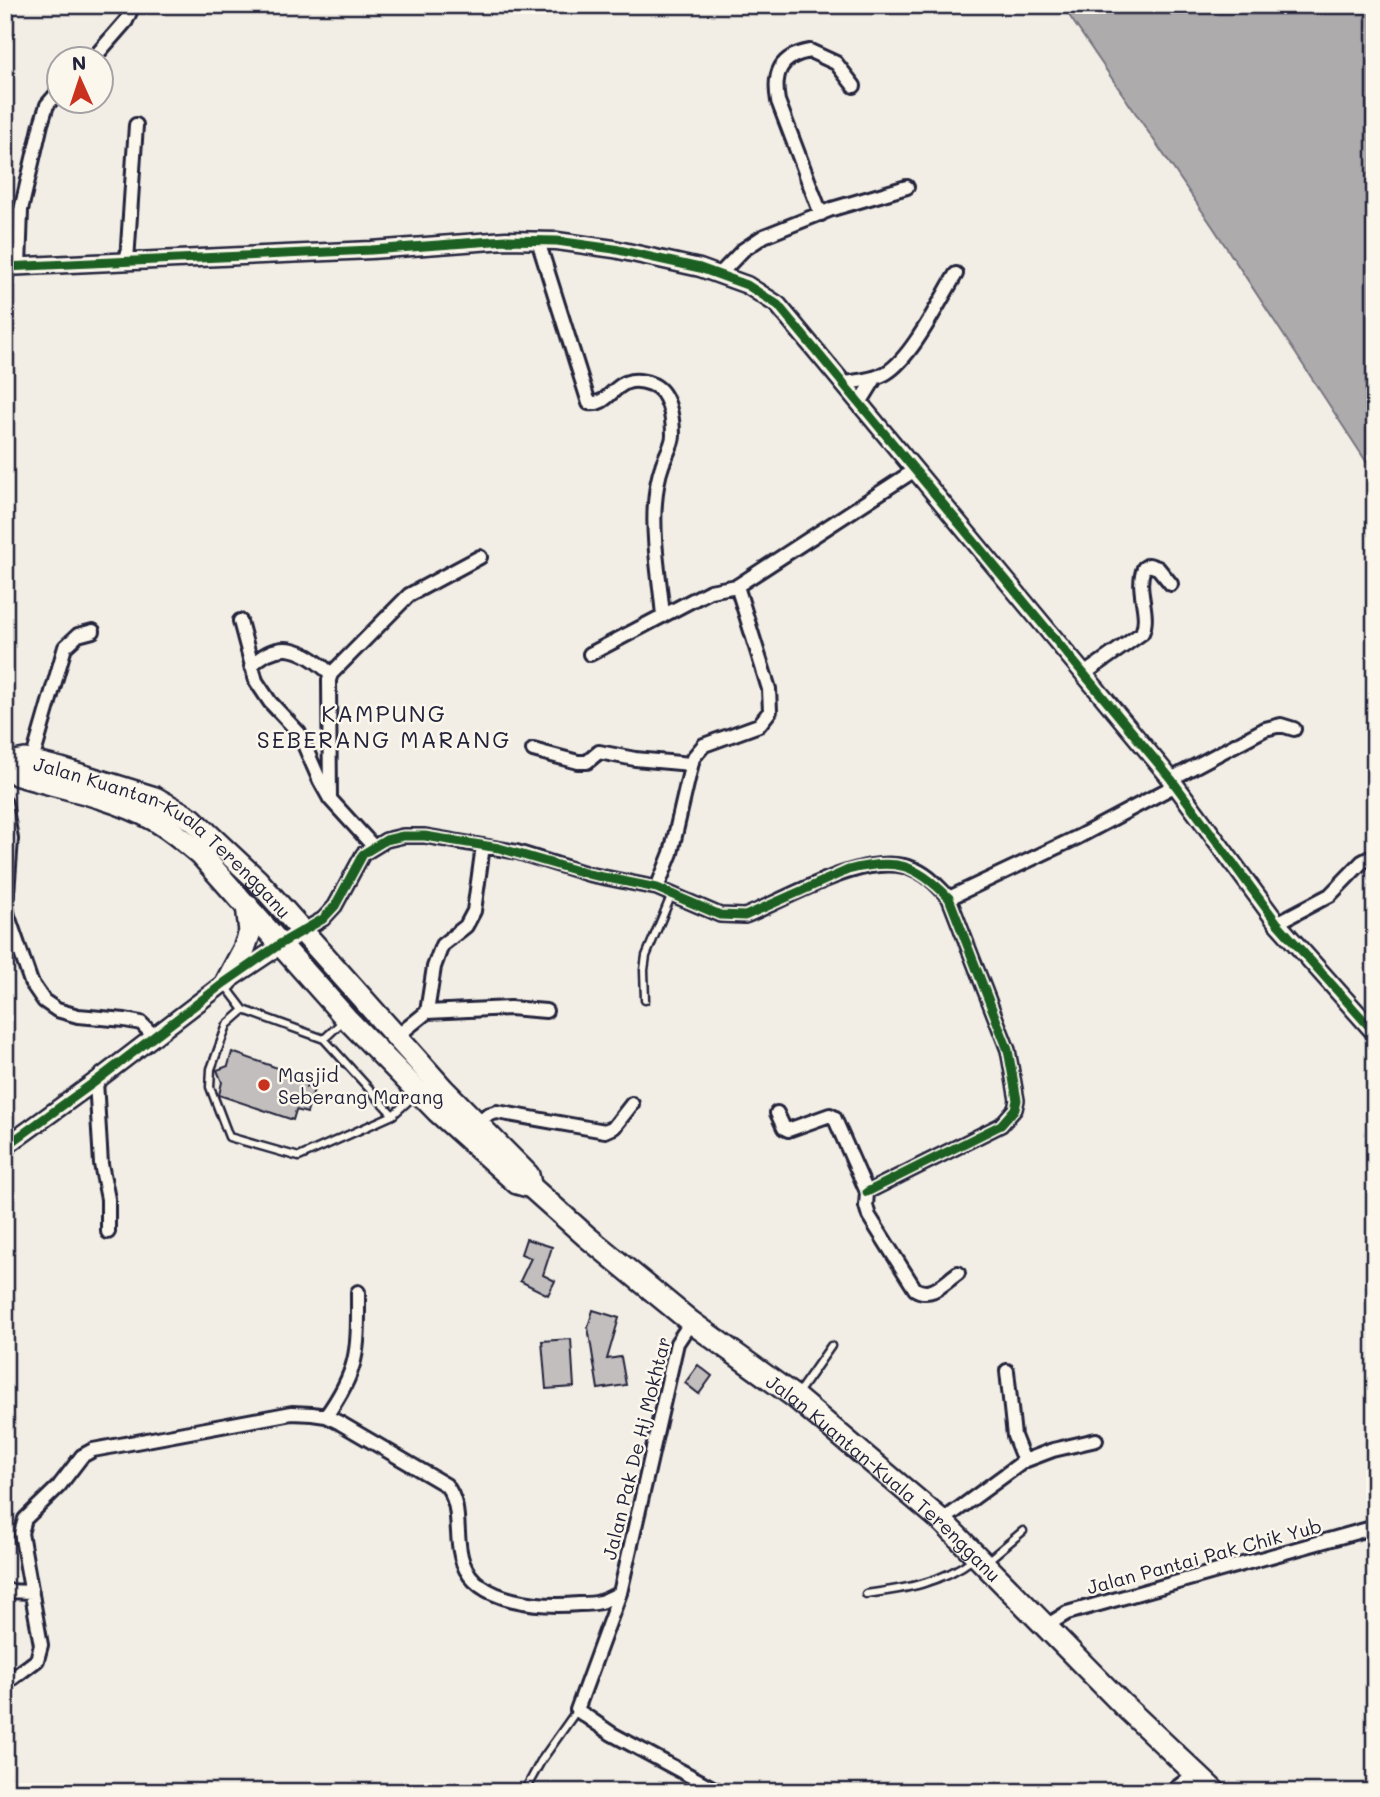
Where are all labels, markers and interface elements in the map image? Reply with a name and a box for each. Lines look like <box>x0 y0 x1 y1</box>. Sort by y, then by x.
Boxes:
north arrow <box>46 46 116 116</box>
text: N <box>71 50 87 75</box>
district label: KAMPUNG SEBERANG MARANG <box>257 698 511 754</box>
street label: Jalan Kuantan-Kuala Terengganu <box>31 750 297 923</box>
place label: Masjid Seberang Marang <box>278 1062 443 1109</box>
marker: Masjid Seberang Marang <box>256 1077 272 1093</box>
street label: Jalan Pak De Hj Mokhtar <box>596 1334 676 1562</box>
street label: Jalan Kuantan-Kuala Terengganu <box>762 1368 1007 1587</box>
street label: Jalan Pantai Pak Chik Yub <box>1084 1513 1324 1599</box>

